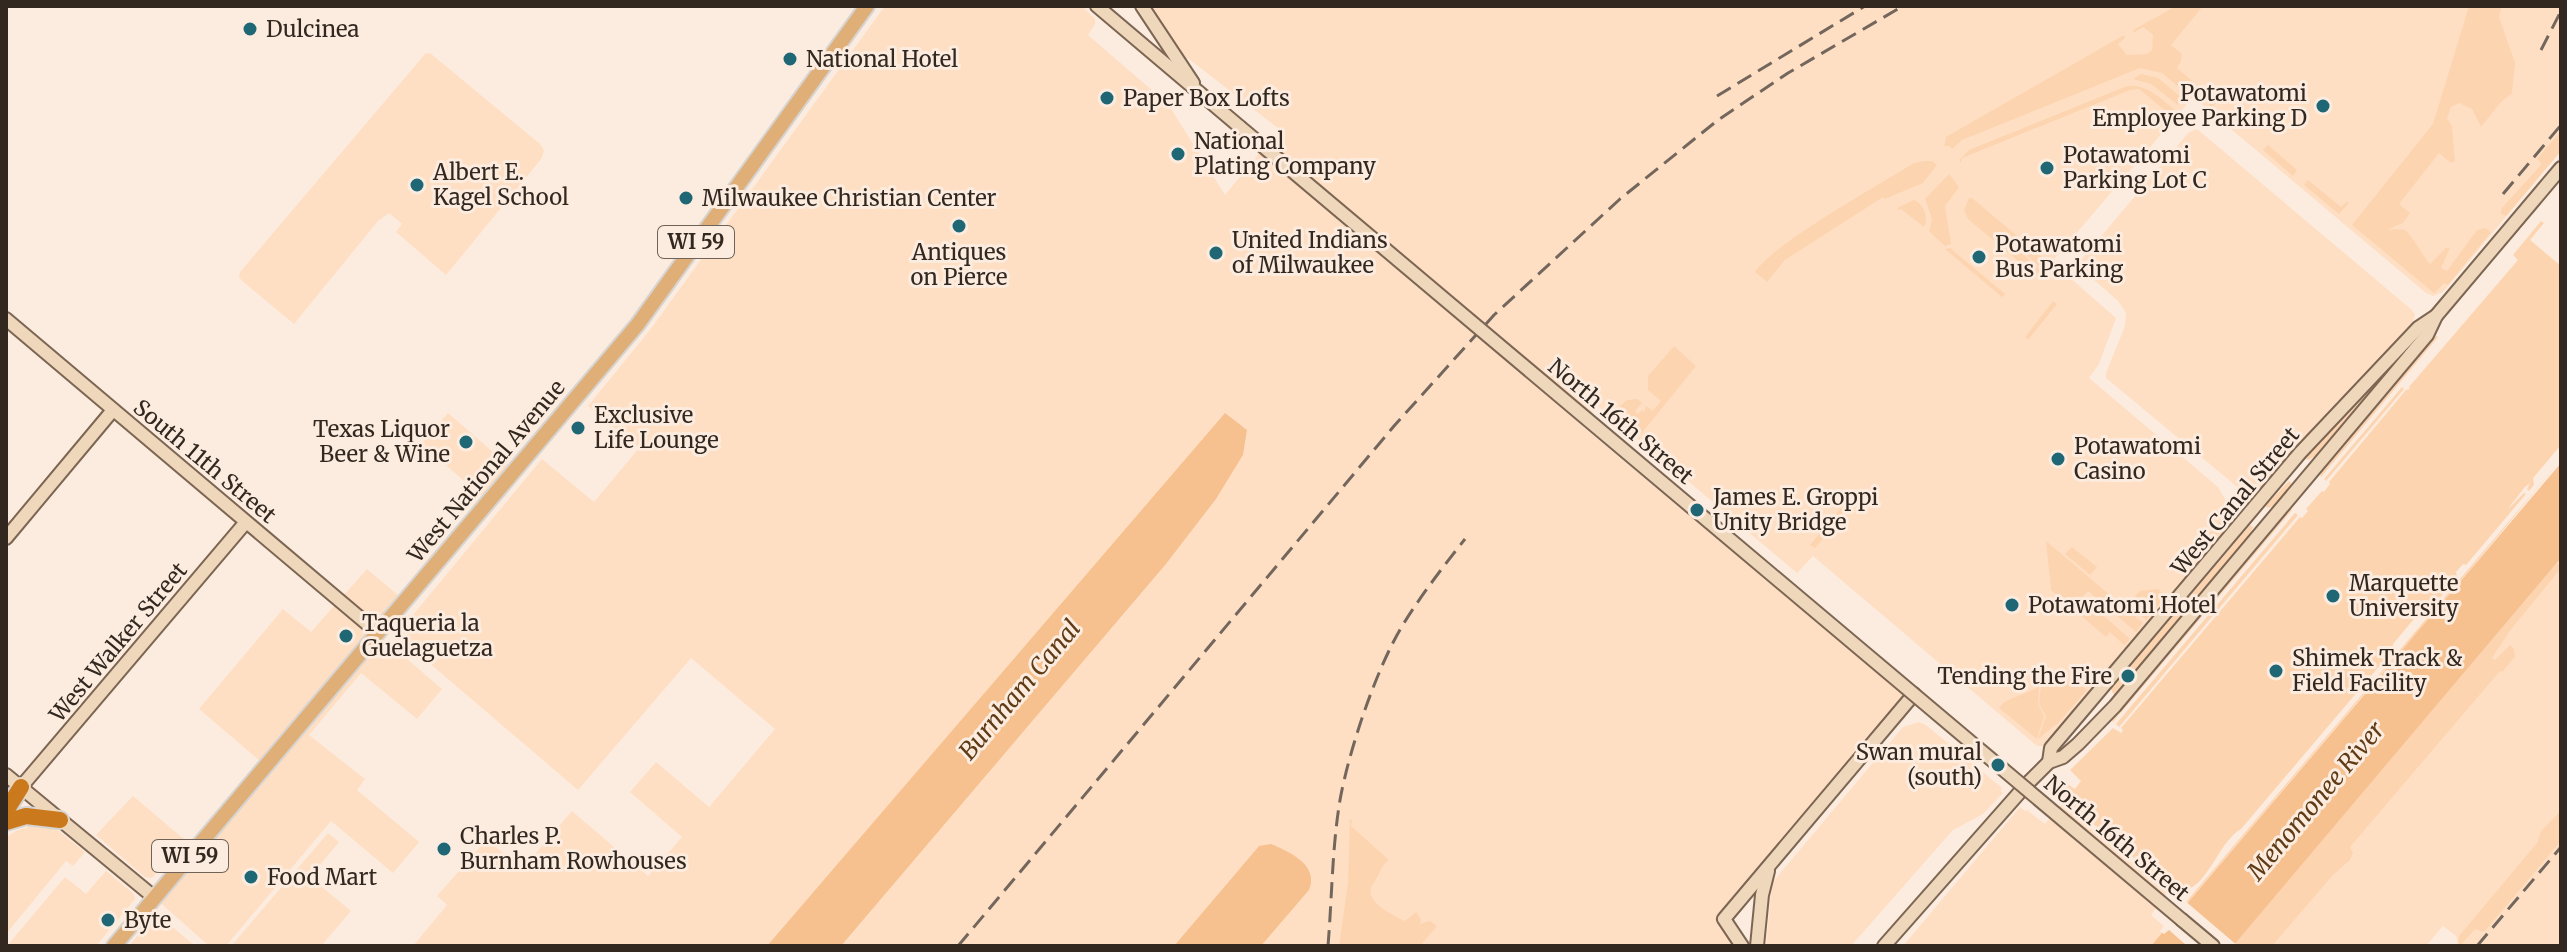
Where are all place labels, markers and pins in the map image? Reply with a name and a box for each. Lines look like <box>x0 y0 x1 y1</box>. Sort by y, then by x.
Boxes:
place label: Dulcinea <box>266 15 360 43</box>
marker: Dulcinea <box>241 20 259 38</box>
place label: National Hotel <box>806 45 958 73</box>
marker: National Hotel <box>781 50 799 68</box>
place label: Potawatomi Employee Parking D <box>2092 79 2307 132</box>
place label: Paper Box Lofts <box>1123 84 1290 112</box>
marker: Paper Box Lofts <box>1098 89 1116 107</box>
marker: Potawatomi Employee Parking D <box>2314 97 2332 115</box>
place label: National Plating Company <box>1194 127 1376 180</box>
place label: Potawatomi Parking Lot C <box>2063 141 2207 194</box>
marker: National Plating Company <box>1169 145 1187 163</box>
place label: Albert E. Kagel School <box>432 158 569 211</box>
marker: Potawatomi Parking Lot C <box>2038 159 2056 177</box>
marker: Albert E. Kagel School <box>408 176 426 194</box>
place label: Milwaukee Christian Center <box>702 184 997 212</box>
marker: Milwaukee Christian Center <box>677 189 695 207</box>
marker: Antiques on Pierce <box>950 217 968 235</box>
place label: United Indians of Milwaukee <box>1232 226 1388 279</box>
place label: Potawatomi Bus Parking <box>1995 230 2123 283</box>
place label: Antiques on Pierce <box>911 238 1007 291</box>
marker: United Indians of Milwaukee <box>1207 244 1225 262</box>
marker: Potawatomi Bus Parking <box>1970 248 1988 266</box>
place label: Exclusive Life Lounge <box>594 401 719 454</box>
place label: Texas Liquor Beer & Wine <box>313 415 450 468</box>
marker: Exclusive Life Lounge <box>569 419 587 437</box>
place label: Potawatomi Casino <box>2074 432 2201 485</box>
marker: Texas Liquor Beer & Wine <box>457 433 475 451</box>
marker: Potawatomi Casino <box>2049 450 2067 468</box>
place label: James E. Groppi Unity Bridge <box>1712 483 1878 536</box>
marker: James E. Groppi Unity Bridge <box>1688 501 1706 519</box>
place label: Marquette University <box>2349 569 2459 622</box>
marker: Marquette University <box>2324 587 2342 605</box>
place label: Potawatomi Hotel <box>2028 591 2217 619</box>
marker: Potawatomi Hotel <box>2003 596 2021 614</box>
place label: Taqueria la Guelaguetza <box>362 609 493 662</box>
marker: Taqueria la Guelaguetza <box>337 627 355 645</box>
place label: Shimek Track & Field Facility <box>2292 644 2463 697</box>
place label: Tending the Fire <box>1937 662 2112 690</box>
marker: Shimek Track & Field Facility <box>2267 662 2285 680</box>
marker: Tending the Fire <box>2119 667 2137 685</box>
place label: Swan mural (south) <box>1856 738 1982 791</box>
marker: Swan mural (south) <box>1989 756 2007 774</box>
place label: Charles P. Burnham Rowhouses <box>460 822 687 875</box>
marker: Charles P. Burnham Rowhouses <box>435 840 453 858</box>
place label: Food Mart <box>267 863 377 891</box>
marker: Food Mart <box>242 868 260 886</box>
place label: Byte <box>124 906 171 934</box>
marker: Byte <box>99 911 117 929</box>

